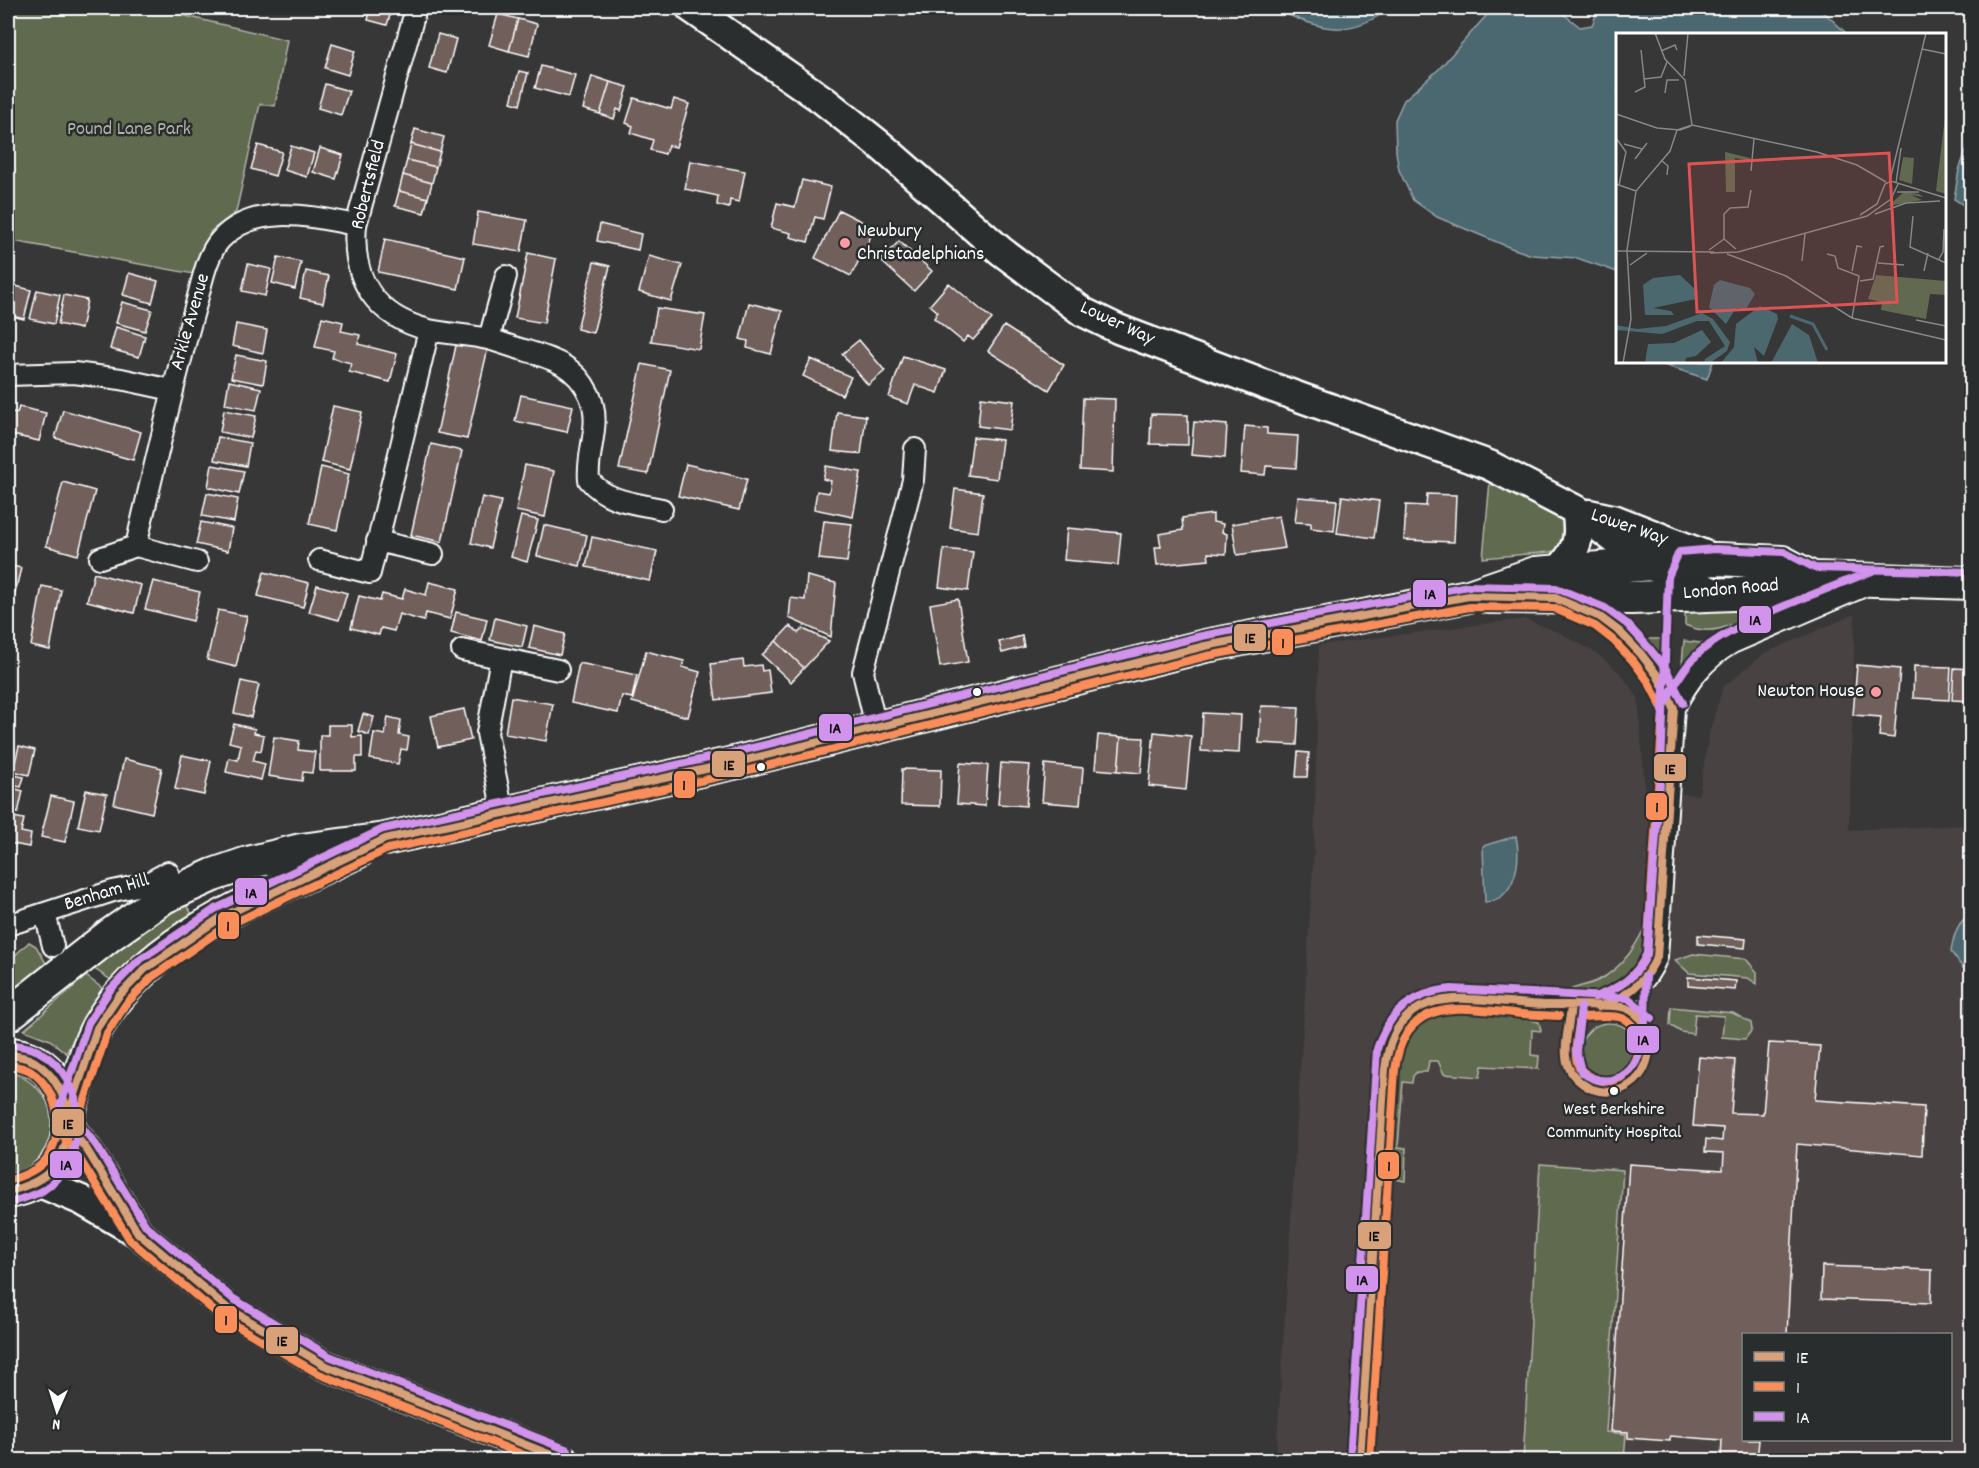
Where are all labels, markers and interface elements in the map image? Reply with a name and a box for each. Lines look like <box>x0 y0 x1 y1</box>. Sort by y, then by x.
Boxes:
inset map <box>1616 33 1946 363</box>
park label: Pound Lane Park <box>67 116 191 144</box>
street label: Robertsfield <box>344 137 394 233</box>
place label: Newbury Christadelphians <box>857 218 984 269</box>
marker: Newbury Christadelphians <box>838 236 852 250</box>
street label: Arkle Avenue <box>164 270 218 374</box>
street label: Lower Way <box>1075 294 1160 354</box>
street label: Lower Way <box>1587 502 1672 555</box>
street label: London Road <box>1682 572 1780 608</box>
line badge: 1A <box>1412 579 1447 608</box>
text: 1A <box>1424 584 1436 607</box>
line badge: 1A <box>1738 605 1772 634</box>
text: 1A <box>1749 610 1761 633</box>
line badge: 1E <box>1233 623 1267 652</box>
text: 1E <box>1245 628 1256 651</box>
line badge: 1 <box>1271 628 1294 656</box>
text: 1 <box>1281 633 1285 656</box>
place label: Newton House <box>1757 678 1864 706</box>
marker: Newton House <box>1869 685 1883 699</box>
unlabelled marker <box>971 686 983 698</box>
line badge: 1A <box>818 713 853 742</box>
text: 1A <box>829 718 841 741</box>
line badge: 1E <box>711 750 746 778</box>
line badge: 1E <box>1653 753 1687 782</box>
text: 1E <box>724 755 735 778</box>
text: 1E <box>1665 759 1676 782</box>
unlabelled marker <box>755 761 767 773</box>
line badge: 1 <box>673 770 696 799</box>
text: 1 <box>682 775 686 798</box>
line badge: 1 <box>1645 792 1668 821</box>
text: 1 <box>1655 797 1659 820</box>
street label: Benham Hill <box>61 867 153 919</box>
line badge: 1A <box>234 877 268 906</box>
text: 1A <box>245 883 257 906</box>
line badge: 1 <box>217 911 240 940</box>
text: 1 <box>226 916 230 939</box>
line badge: 1A <box>1626 1025 1660 1054</box>
text: 1A <box>1637 1030 1649 1053</box>
marker: West Berkshire Community Hospital <box>1608 1085 1620 1097</box>
place label: West Berkshire Community Hospital <box>1547 1098 1682 1146</box>
line badge: 1E <box>51 1108 85 1137</box>
text: 1E <box>63 1114 74 1137</box>
line badge: 1A <box>49 1150 83 1179</box>
line badge: 1 <box>1377 1151 1400 1180</box>
text: 1A <box>60 1155 72 1178</box>
text: 1 <box>1387 1156 1391 1179</box>
line badge: 1E <box>1357 1221 1392 1250</box>
text: 1E <box>1369 1226 1380 1249</box>
line badge: 1A <box>1345 1265 1379 1293</box>
text: 1A <box>1356 1270 1368 1293</box>
line badge: 1 <box>214 1305 238 1334</box>
text: 1 <box>224 1310 228 1333</box>
line badge: 1E <box>265 1326 299 1355</box>
text: 1E <box>277 1331 288 1354</box>
legend <box>1742 1333 1952 1441</box>
text: 1E <box>1796 1347 1808 1372</box>
text: 1 <box>1796 1377 1800 1402</box>
north arrow <box>27 1381 87 1441</box>
text: 1A <box>1796 1407 1810 1432</box>
text: N <box>52 1412 61 1435</box>

